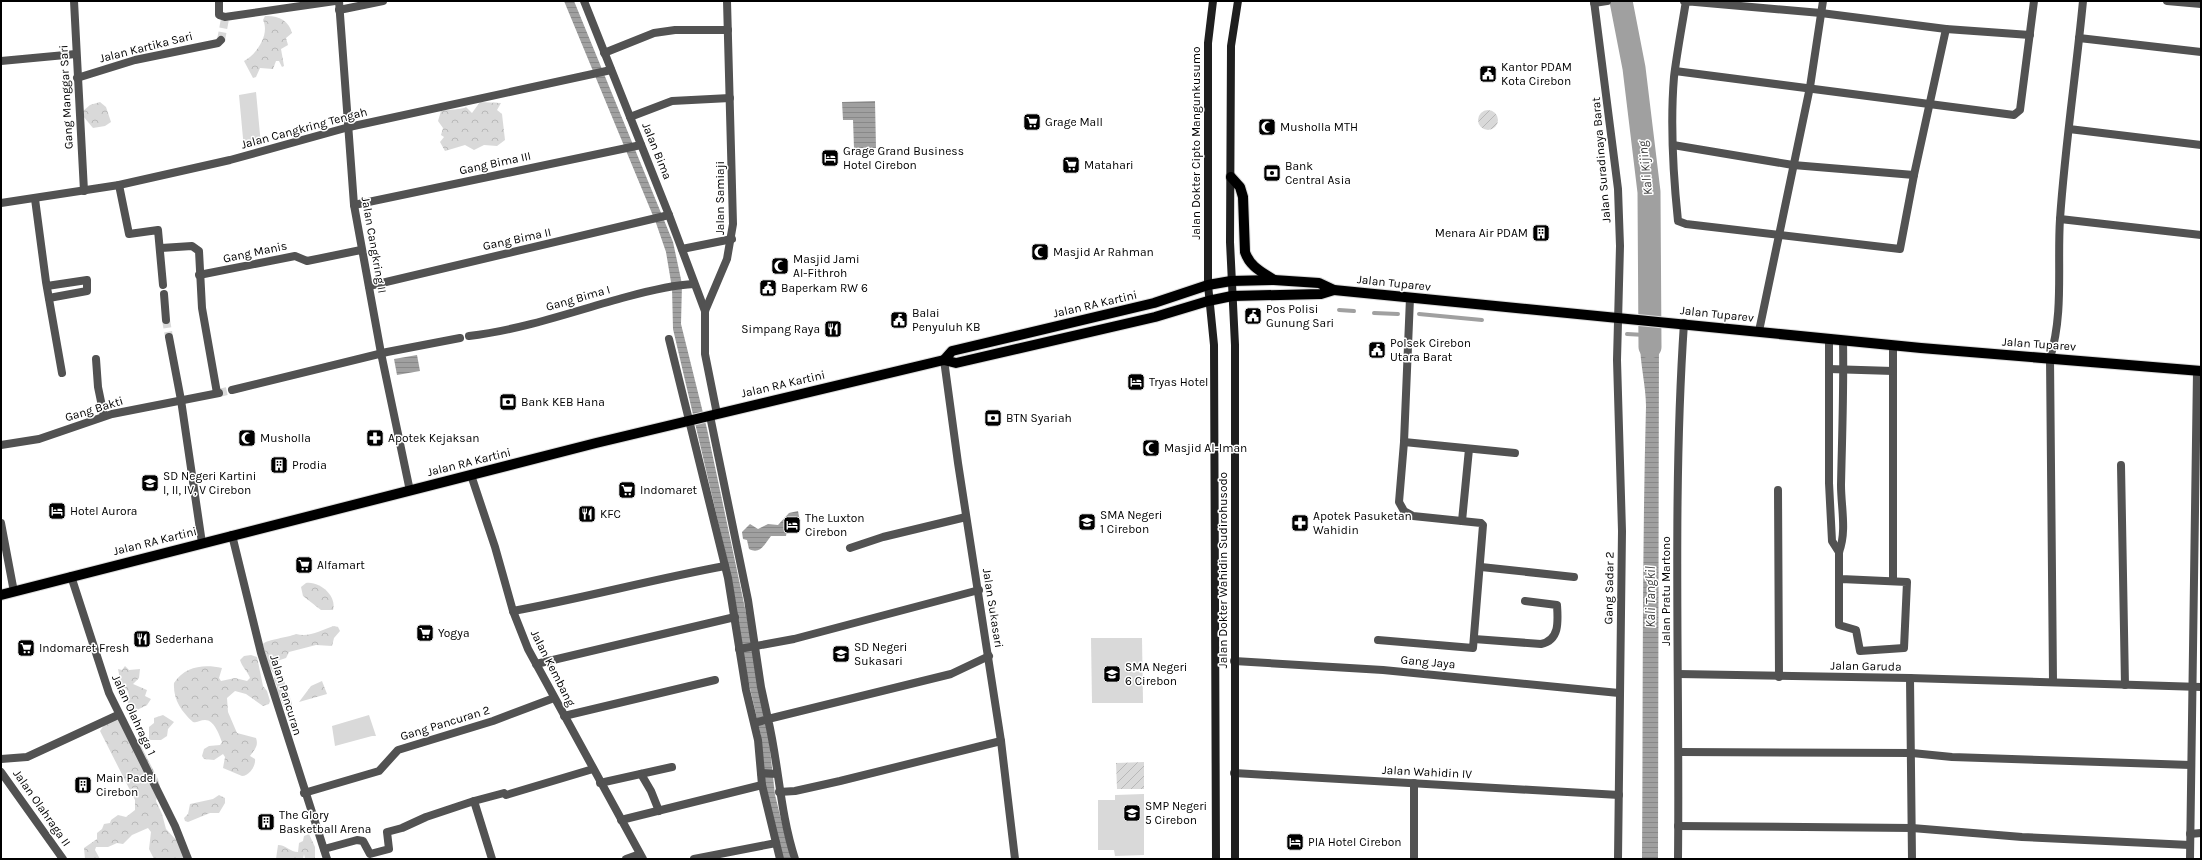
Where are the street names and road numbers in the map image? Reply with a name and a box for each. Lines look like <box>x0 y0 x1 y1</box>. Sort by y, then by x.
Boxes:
street label: Jalan Kartika Sari <box>98 29 194 65</box>
street label: Gang Manggar Sari <box>56 45 76 149</box>
street label: Jalan Dokter Cipto Mangunkusumo <box>1189 46 1203 240</box>
street label: Jalan Suradinaya Barat <box>1588 96 1613 223</box>
street label: Jalan Cangkring Tengah <box>239 104 369 152</box>
street label: Jalan Bima <box>639 120 675 182</box>
street label: Gang Bima III <box>458 149 532 177</box>
street label: Jalan Samiaji <box>713 161 727 235</box>
street label: Jalan Cangkring II <box>359 196 389 294</box>
street label: Gang Bima II <box>481 225 553 253</box>
street label: Gang Manis <box>222 238 288 266</box>
street label: Jalan Tuparev <box>1356 272 1432 294</box>
street label: Gang Bima I <box>544 282 612 314</box>
street label: Jalan RA Kartini <box>1052 288 1138 320</box>
street label: Jalan Tuparev <box>1679 303 1755 325</box>
street label: Jalan Tuparev <box>2002 334 2076 354</box>
street label: Jalan RA Kartini <box>740 368 826 400</box>
street label: Gang Bakti <box>63 394 125 424</box>
street label: Jalan RA Kartini <box>426 445 512 479</box>
street label: Jalan Dokter Wahidin Sudirohusodo <box>1216 472 1230 668</box>
street label: Jalan RA Kartini <box>112 524 198 558</box>
street label: Jalan Pratu Martono <box>1659 536 1673 646</box>
street label: Gang Sadar 2 <box>1601 551 1617 625</box>
street label: Jalan Sukasari <box>980 567 1006 649</box>
street label: Jalan Kembang <box>528 627 578 709</box>
street label: Jalan Pancuran <box>267 653 305 737</box>
street label: Gang Jaya <box>1400 653 1456 671</box>
street label: Jalan Garuda <box>1830 658 1902 674</box>
street label: Jalan Olahraga 1 <box>109 672 159 758</box>
street label: Gang Pancuran 2 <box>398 703 492 743</box>
street label: Jalan Wahidin IV <box>1382 763 1473 781</box>
street label: Jalan Olahraga II <box>10 767 74 849</box>

